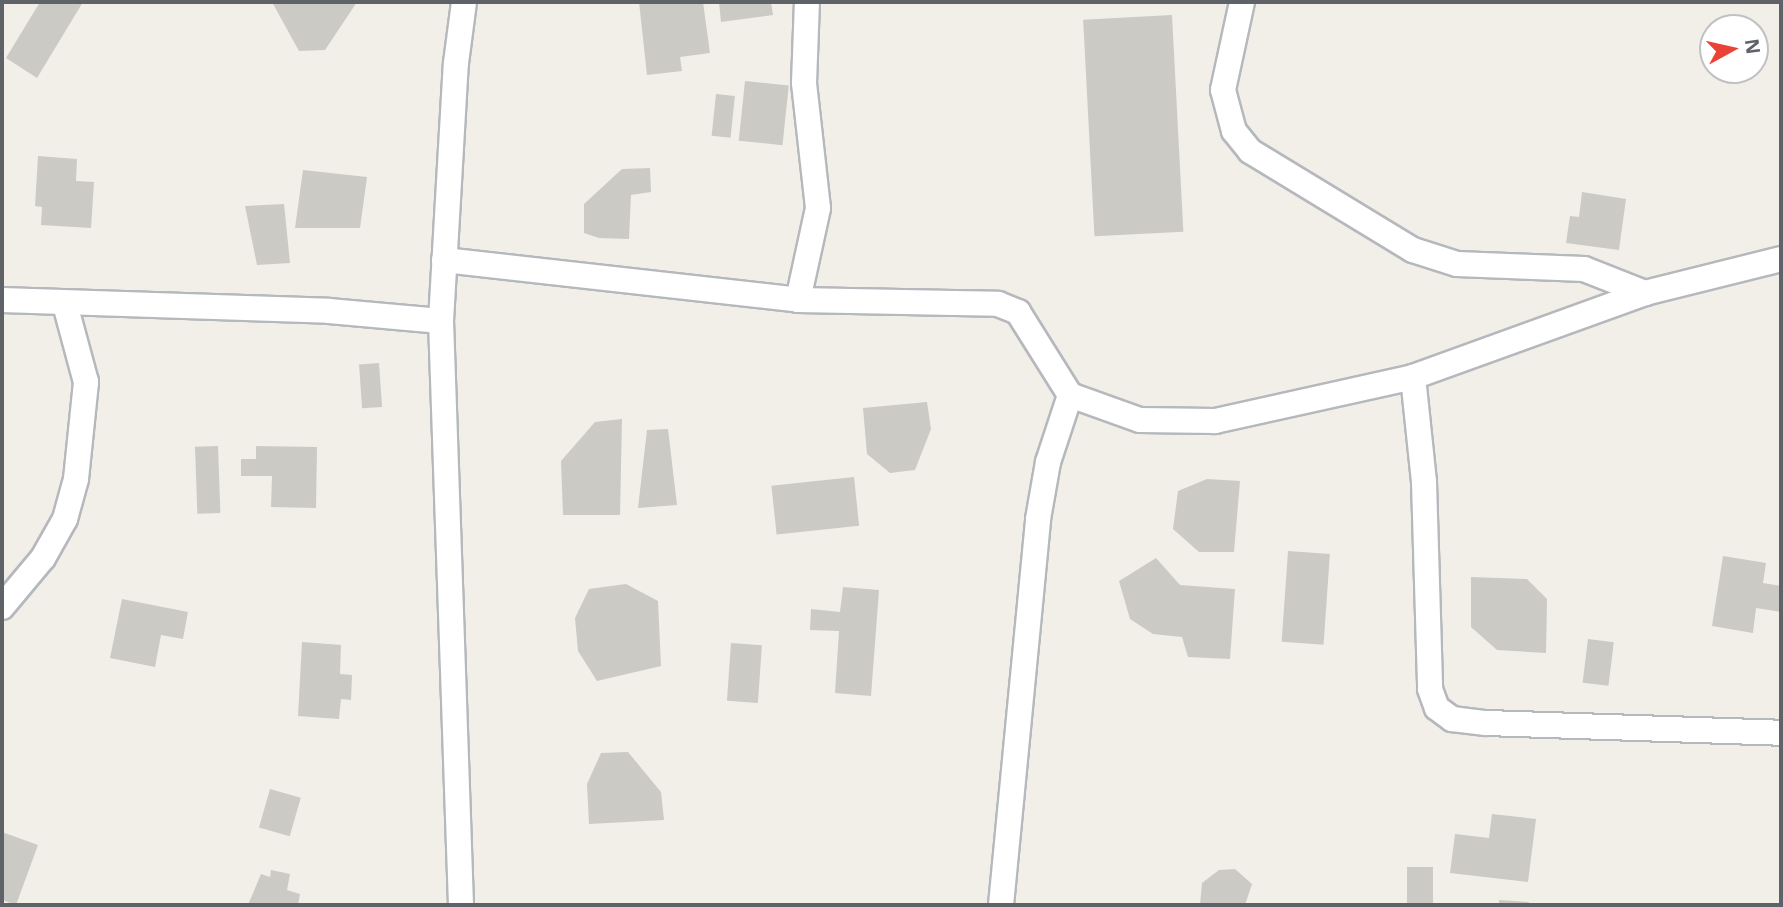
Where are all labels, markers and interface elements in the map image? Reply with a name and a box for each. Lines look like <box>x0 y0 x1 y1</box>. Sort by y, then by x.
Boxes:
north arrow <box>1699 14 1769 84</box>
text: N <box>1739 37 1767 56</box>

